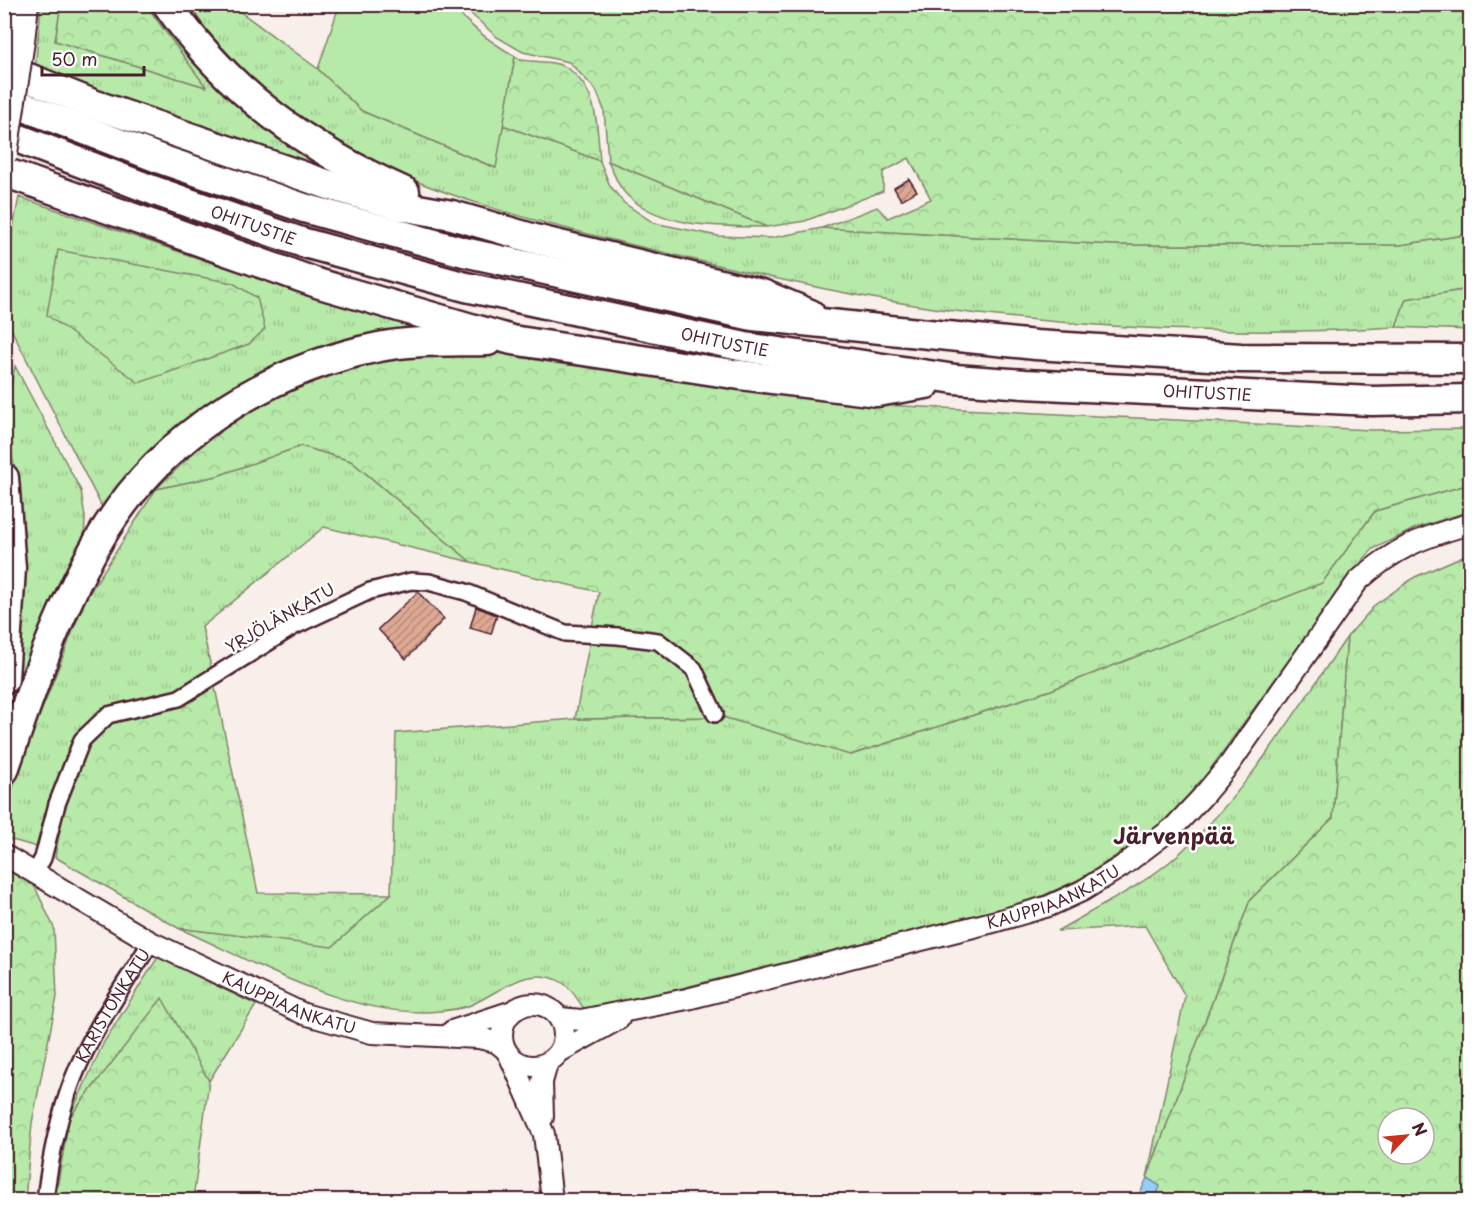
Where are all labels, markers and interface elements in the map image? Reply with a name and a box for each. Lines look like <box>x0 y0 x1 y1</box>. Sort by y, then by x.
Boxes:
scale bar <box>42 39 144 77</box>
text: 50 m <box>51 45 98 72</box>
street label: OHITUSTIE <box>208 198 300 250</box>
street label: OHITUSTIE <box>679 321 770 361</box>
street label: OHITUSTIE <box>1162 378 1253 406</box>
street label: YRJÖLÄNKATU <box>221 576 338 658</box>
district label: Järvenpää <box>1113 818 1235 851</box>
street label: KAUPPIAANKATU <box>984 858 1124 934</box>
street label: KARISTONKATU <box>69 943 155 1066</box>
street label: KAUPPIAANKATU <box>219 964 359 1039</box>
north arrow <box>1376 1106 1436 1166</box>
text: N <box>1407 1118 1434 1140</box>

